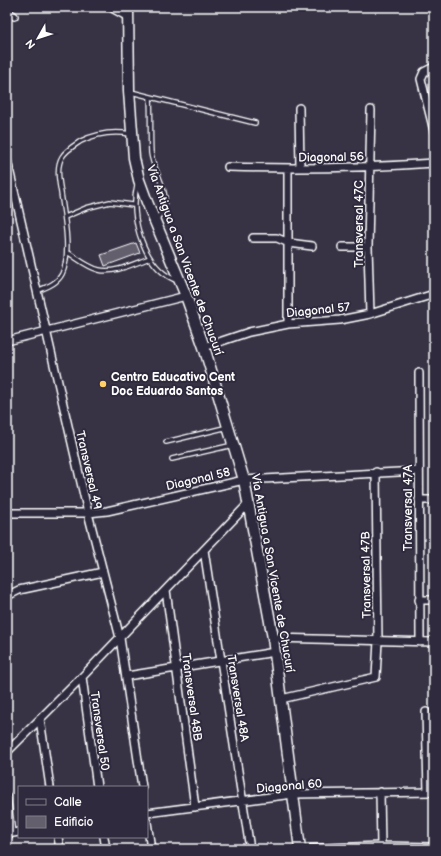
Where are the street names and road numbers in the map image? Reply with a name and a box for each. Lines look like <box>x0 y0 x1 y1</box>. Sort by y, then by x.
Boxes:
street label: Diagonal 56 <box>298 149 364 166</box>
street label: Vía Antigua a San Vicente de Chucurí <box>143 163 226 358</box>
street label: Transversal 47C <box>352 180 367 268</box>
street label: Diagonal 57 <box>285 300 351 321</box>
street label: Transversal 49 <box>72 429 105 511</box>
street label: Transversal 47A <box>401 464 416 551</box>
street label: Diagonal 58 <box>165 465 232 494</box>
street label: Vía Antigua a San Vicente de Chucurí <box>248 473 297 674</box>
street label: Transversal 47B <box>358 531 375 619</box>
street label: Transversal 48B <box>178 652 205 742</box>
street label: Transversal 48A <box>223 654 252 743</box>
street label: Transversal 50 <box>87 690 112 772</box>
street label: Diagonal 60 <box>256 776 323 797</box>

